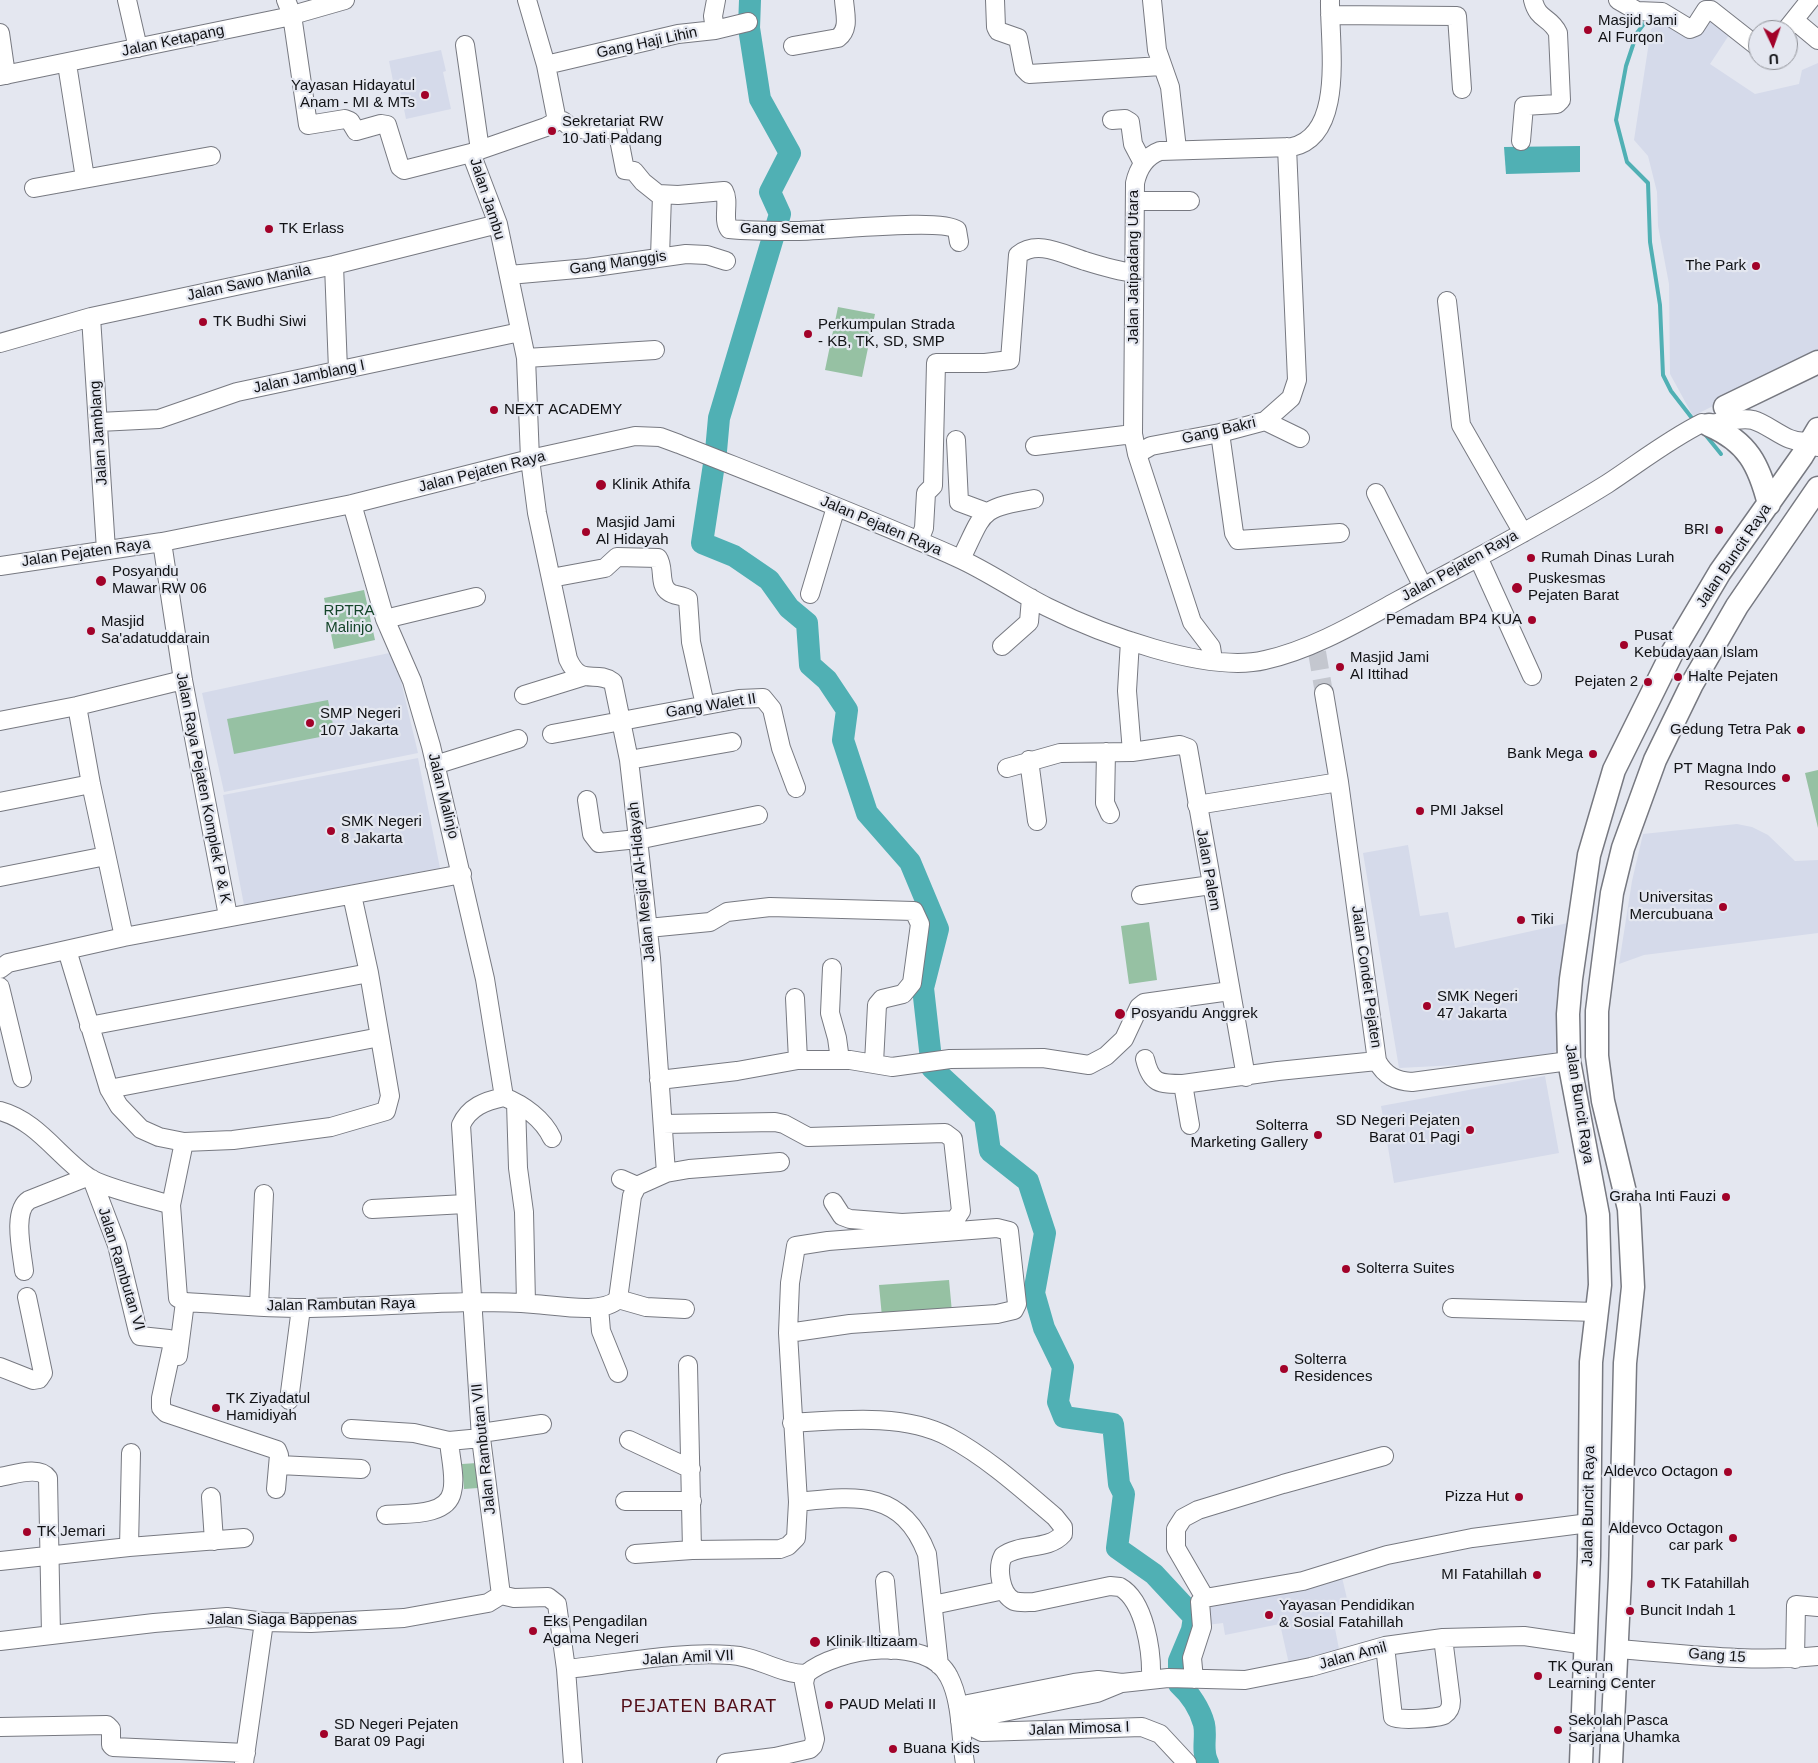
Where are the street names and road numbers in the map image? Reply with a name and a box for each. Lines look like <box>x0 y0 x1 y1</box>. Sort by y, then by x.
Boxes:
street label: Jalan Ketapang <box>120 21 226 61</box>
street label: Gang Haji Lihin <box>595 24 699 62</box>
street label: Jalan Jambu <box>465 156 509 242</box>
street label: Jalan Jatipadang Utara <box>1125 190 1143 344</box>
street label: Gang Semat <box>740 220 824 238</box>
street label: Gang Manggis <box>568 247 668 279</box>
street label: Jalan Sawo Manila <box>186 261 312 305</box>
street label: Jalan Jamblang I <box>252 356 366 398</box>
street label: Jalan Jamblang <box>86 380 112 486</box>
street label: Gang Bakri <box>1180 414 1258 448</box>
street label: Jalan Pejaten Raya <box>417 448 547 496</box>
street label: Jalan Pejaten Raya <box>818 492 944 560</box>
street label: Jalan Buncit Raya <box>1693 501 1775 611</box>
street label: Jalan Pejaten Raya <box>1399 527 1521 605</box>
street label: Jalan Pejaten Raya <box>20 535 152 571</box>
street label: Jalan Raya Pejaten Komplek P & K <box>172 671 234 905</box>
street label: Gang Walet II <box>665 690 757 722</box>
street label: Jalan Malinjo <box>424 751 462 841</box>
street label: Jalan Mesjid Al-Hidayah <box>625 801 659 963</box>
street label: Jalan Palem <box>1192 828 1224 912</box>
street label: Jalan Condet Pejaten <box>1347 905 1385 1049</box>
street label: Jalan Buncit Raya <box>1561 1043 1597 1165</box>
street label: Jalan Rambutan VI <box>94 1205 148 1333</box>
street label: Jalan Rambutan Raya <box>267 1295 415 1315</box>
street label: Jalan Rambutan VII <box>468 1383 500 1515</box>
street label: Jalan Buncit Raya <box>1579 1445 1599 1567</box>
street label: Jalan Siaga Bappenas <box>207 1611 357 1629</box>
street label: Jalan Amil <box>1317 1638 1389 1674</box>
street label: Gang 15 <box>1688 1645 1746 1667</box>
street label: Jalan Amil VII <box>642 1647 734 1669</box>
street label: Jalan Mimosa I <box>1028 1718 1130 1740</box>

